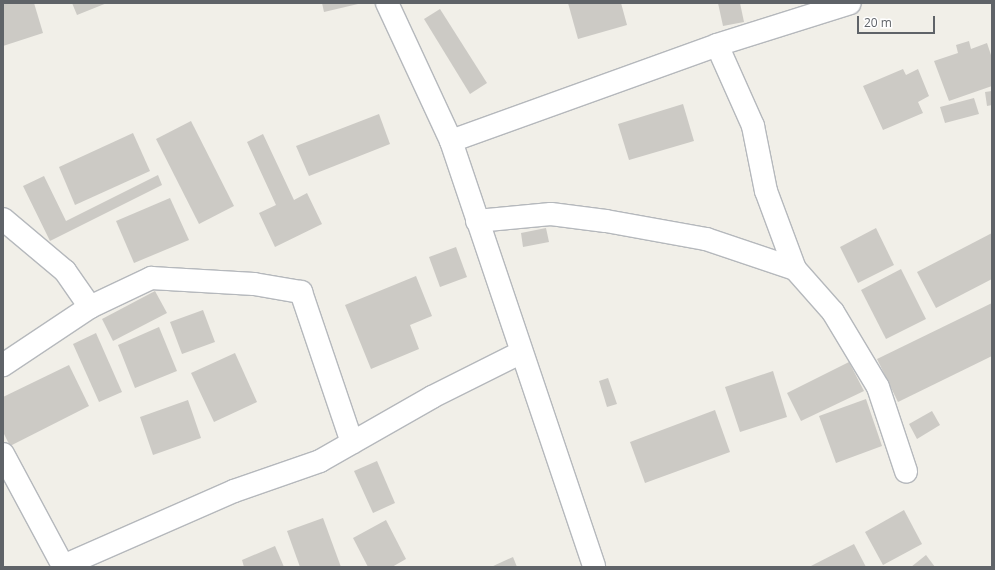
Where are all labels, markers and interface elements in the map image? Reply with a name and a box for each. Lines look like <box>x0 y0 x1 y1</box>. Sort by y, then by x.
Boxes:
scale bar <box>859 8 937 34</box>
text: 20 m <box>864 14 892 31</box>

